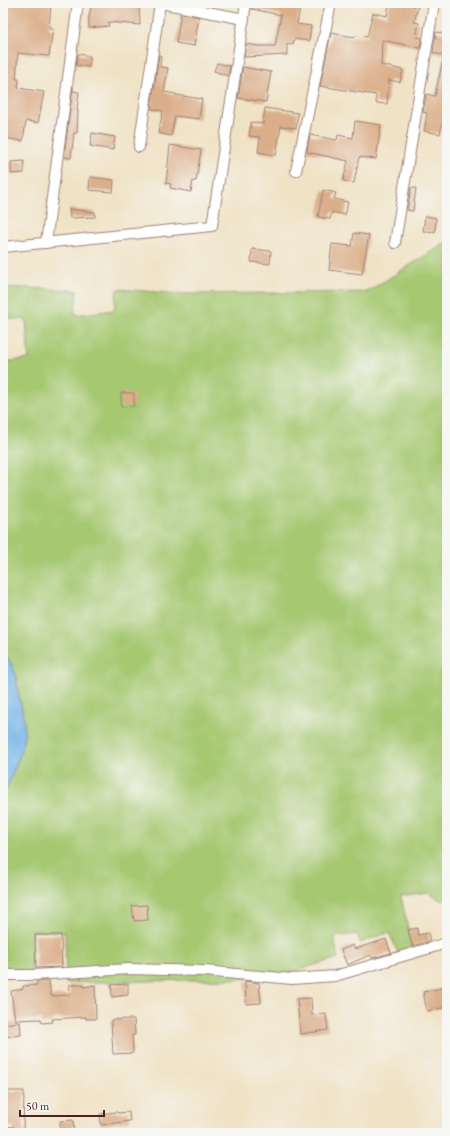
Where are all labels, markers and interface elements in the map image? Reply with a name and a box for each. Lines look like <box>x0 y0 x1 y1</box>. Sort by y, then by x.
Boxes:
scale bar <box>20 1092 104 1118</box>
text: 50 m <box>26 1098 50 1114</box>

